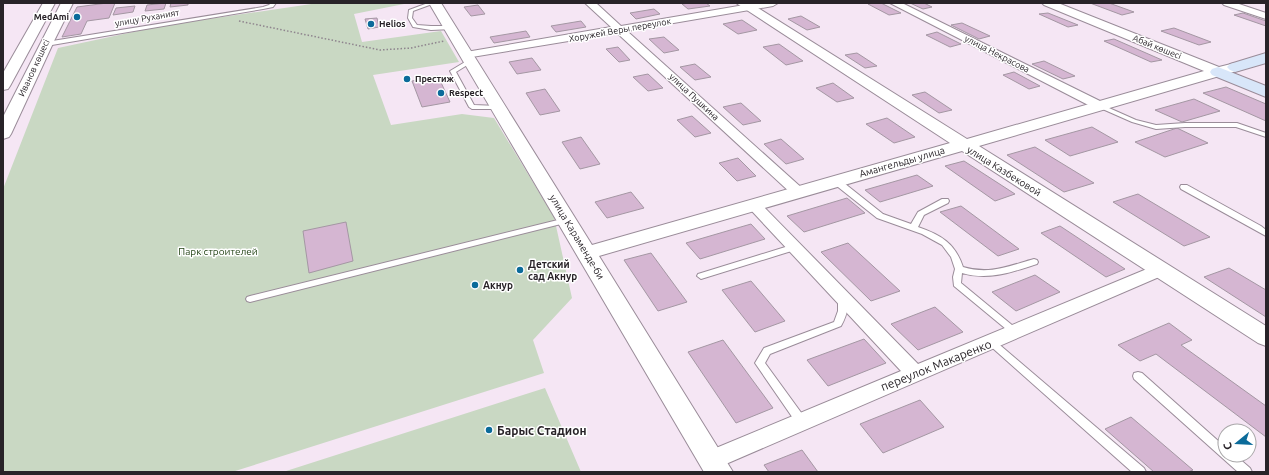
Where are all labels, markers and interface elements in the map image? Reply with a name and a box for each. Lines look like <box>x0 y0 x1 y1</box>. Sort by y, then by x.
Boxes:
street label: улицу Руханият <box>114 7 180 29</box>
place label: MedAmi <box>34 12 69 22</box>
marker: MedAmi <box>72 12 82 22</box>
street label: Хоружей Веры переулок <box>568 16 672 44</box>
marker: Helios <box>366 19 376 29</box>
place label: Helios <box>379 19 406 29</box>
street label: улица Некрасова <box>963 33 1031 75</box>
street label: Абай көшесі <box>1131 33 1183 61</box>
street label: Иванов көшесі <box>16 38 52 98</box>
street label: улица Пушкина <box>667 71 721 123</box>
marker: Престиж <box>402 74 412 84</box>
place label: Престиж <box>415 74 455 84</box>
marker: Respect <box>436 88 446 98</box>
place label: Respect <box>449 88 483 98</box>
street label: улица Казбековой <box>965 144 1043 198</box>
street label: Амангельды улица <box>858 145 946 179</box>
street label: улица Караменде-би <box>547 193 607 281</box>
park label: Парк строителей <box>178 246 258 257</box>
place label: Детский сад Акнур <box>528 259 577 282</box>
marker: Детский сад Акнур <box>515 265 525 275</box>
marker: Акнур <box>470 280 480 290</box>
place label: Акнур <box>483 280 513 291</box>
street label: переулок Макаренко <box>879 337 993 393</box>
north arrow <box>1217 423 1257 463</box>
place label: Барыс Стадион <box>497 424 587 437</box>
marker: Барыс Стадион <box>484 425 494 435</box>
text: С <box>1221 441 1234 451</box>

